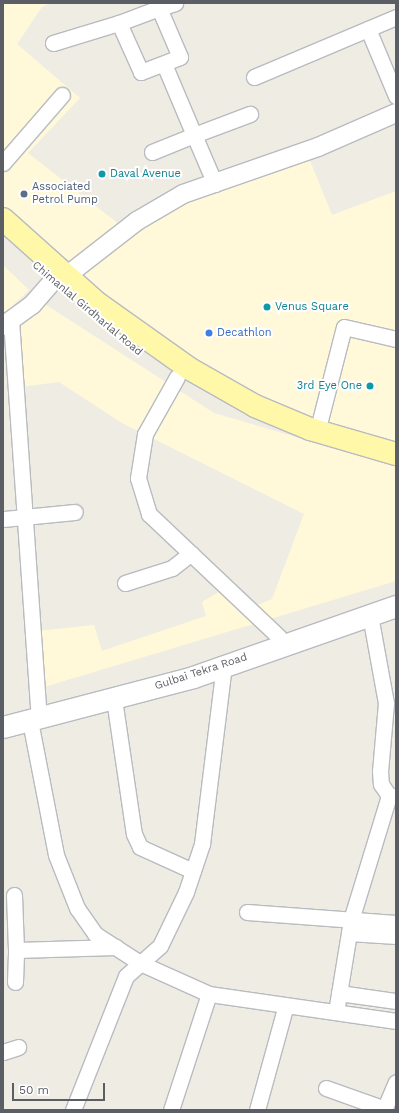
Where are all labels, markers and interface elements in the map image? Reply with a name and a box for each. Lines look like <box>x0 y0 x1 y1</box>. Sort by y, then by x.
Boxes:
place label: Daval Avenue <box>110 167 182 181</box>
marker: Daval Avenue <box>97 169 107 179</box>
place label: Associated Petrol Pump <box>32 181 98 207</box>
marker: Associated Petrol Pump <box>19 189 29 199</box>
street label: Chimanlal Girdharlal Road <box>29 259 145 359</box>
place label: Venus Square <box>275 300 349 314</box>
marker: Venus Square <box>262 302 272 312</box>
place label: Decathlon <box>217 326 272 340</box>
marker: Decathlon <box>204 328 214 338</box>
place label: 3rd Eye One <box>297 379 362 393</box>
marker: 3rd Eye One <box>365 381 375 391</box>
street label: Gulbai Tekra Road <box>153 651 249 693</box>
scale bar <box>14 1075 107 1101</box>
text: 50 m <box>19 1083 49 1097</box>

